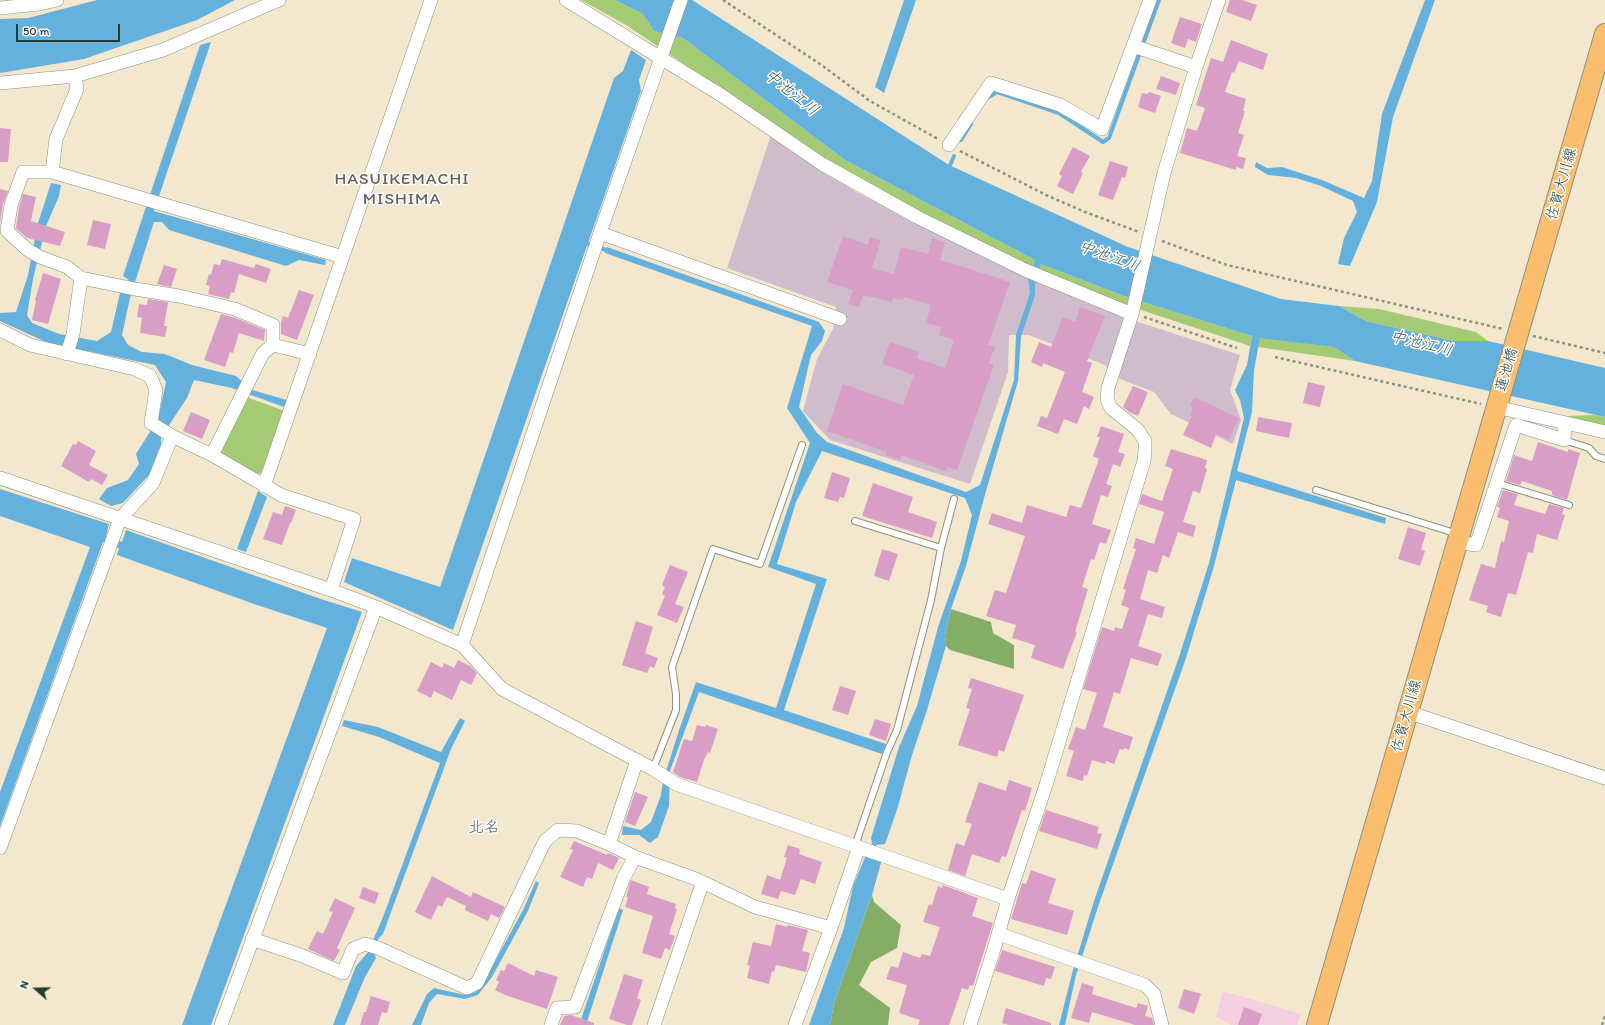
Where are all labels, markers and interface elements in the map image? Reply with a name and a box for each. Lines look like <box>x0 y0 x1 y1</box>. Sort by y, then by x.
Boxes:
scale bar <box>18 16 122 42</box>
text: 50 m <box>23 24 49 38</box>
water label: 中池江川 <box>760 65 822 121</box>
street label: 佐賀大川線 <box>1543 145 1581 223</box>
district label: HASUIKEMACHI MISHIMA <box>334 170 470 210</box>
water label: 中池江川 <box>1076 237 1142 277</box>
water label: 中池江川 <box>1388 327 1454 361</box>
street label: 蓮池橋 <box>1492 346 1522 394</box>
street label: 佐賀大川線 <box>1388 677 1426 755</box>
district label: 北名 <box>468 818 500 838</box>
north arrow <box>16 969 56 1009</box>
text: N <box>17 979 32 990</box>

